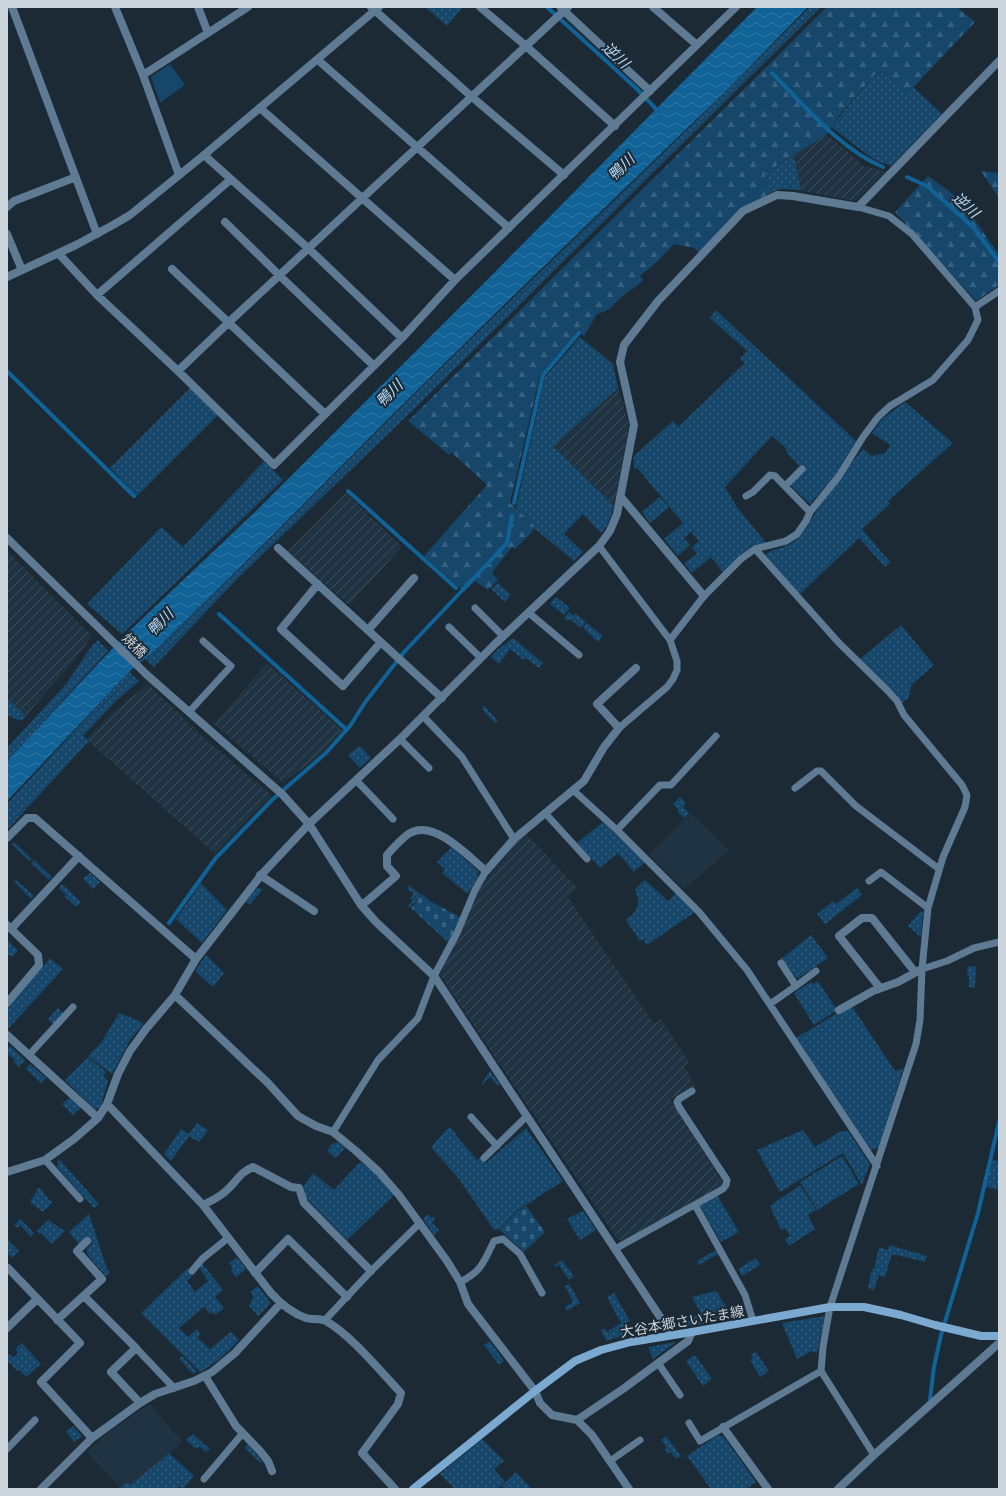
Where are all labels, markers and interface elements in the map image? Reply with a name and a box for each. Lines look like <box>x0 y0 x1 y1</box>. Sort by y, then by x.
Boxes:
water label: 逆川 <box>598 37 636 74</box>
water label: 鴨川 <box>603 148 641 185</box>
water label: 逆川 <box>948 187 986 224</box>
water label: 鴨川 <box>371 374 408 411</box>
water label: 鴨川 <box>142 602 179 640</box>
street label: 焼橋 <box>118 628 152 662</box>
street label: 大谷本郷さいたま線 <box>619 1301 745 1341</box>

